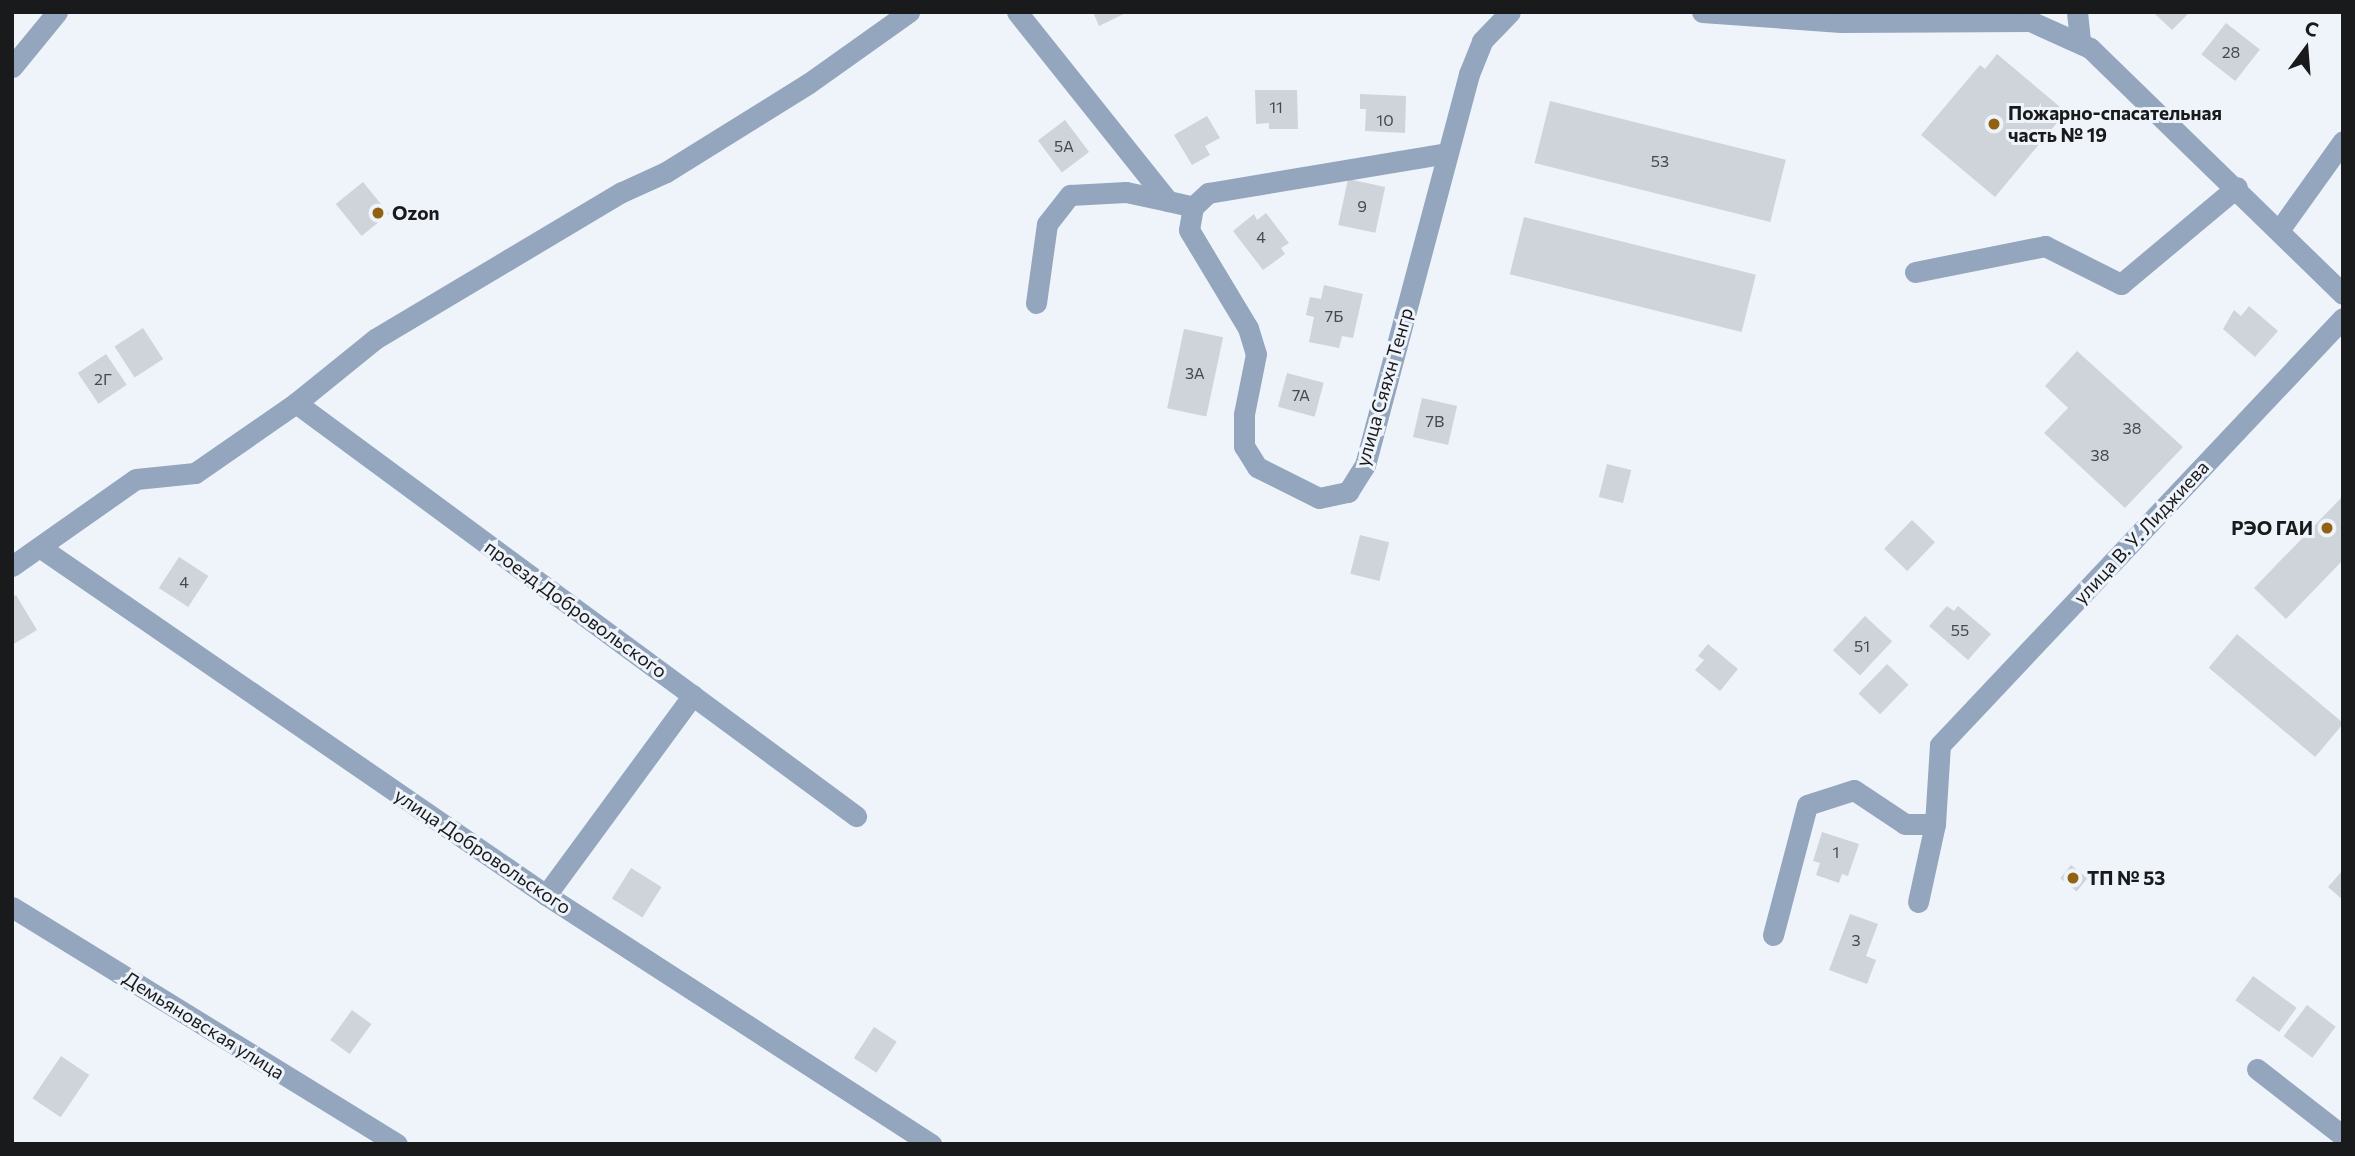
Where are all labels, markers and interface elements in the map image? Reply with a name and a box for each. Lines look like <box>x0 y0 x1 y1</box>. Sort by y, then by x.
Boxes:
north arrow <box>2271 14 2341 84</box>
text: С <box>2303 15 2321 41</box>
house number: 28 <box>2222 42 2240 62</box>
house number: 11 <box>1269 97 1283 117</box>
place label: Пожарно-спасательная часть № 19 <box>2008 102 2222 146</box>
house number: 10 <box>1376 110 1394 130</box>
marker: Пожарно-спасательная часть № 19 <box>1986 116 2002 132</box>
house number: 5А <box>1054 136 1074 156</box>
house number: 53 <box>1651 151 1669 171</box>
house number: 9 <box>1357 196 1367 216</box>
place label: Ozon <box>392 202 440 224</box>
marker: Ozon <box>370 205 386 221</box>
house number: 4 <box>1256 227 1266 247</box>
street label: улица Сяяхн Тенгр <box>1350 305 1418 469</box>
house number: 7Б <box>1325 306 1343 326</box>
house number: 3А <box>1185 363 1205 383</box>
house number: 2Г <box>94 369 112 389</box>
house number: 7А <box>1292 385 1310 405</box>
house number: 7В <box>1426 411 1444 431</box>
house number: 38 <box>2123 418 2141 438</box>
house number: 38 <box>2091 445 2109 465</box>
street label: улица В. У. Лиджиева <box>2069 456 2213 608</box>
place label: РЭО ГАИ <box>2231 517 2313 539</box>
marker: РЭО ГАИ <box>2319 520 2335 536</box>
street label: проезд Добровольского <box>481 535 671 683</box>
house number: 4 <box>179 572 189 592</box>
house number: 55 <box>1951 620 1969 640</box>
house number: 51 <box>1854 636 1870 656</box>
street label: улица Добровольского <box>390 783 576 919</box>
house number: 1 <box>1833 842 1839 862</box>
place label: ТП № 53 <box>2087 867 2165 889</box>
marker: ТП № 53 <box>2065 870 2081 886</box>
house number: 3 <box>1851 930 1861 950</box>
street label: Демьяновская улица <box>119 966 289 1084</box>

